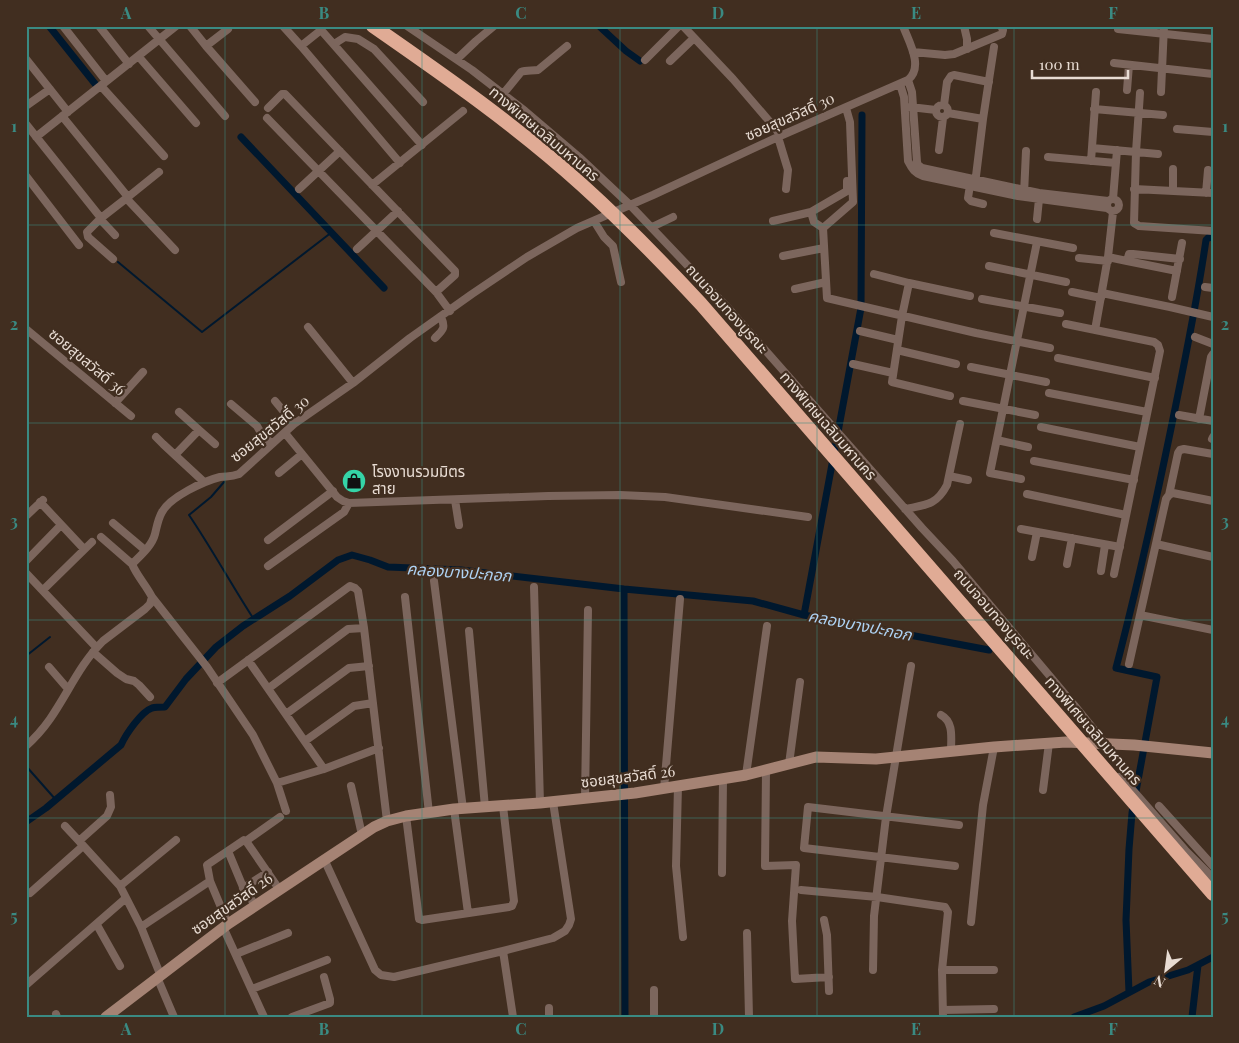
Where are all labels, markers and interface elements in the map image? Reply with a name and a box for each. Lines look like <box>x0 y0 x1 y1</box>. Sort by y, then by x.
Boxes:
text: A <box>120 2 132 23</box>
text: B <box>319 2 330 23</box>
text: C <box>515 2 527 23</box>
text: D <box>712 2 724 23</box>
text: E <box>911 2 921 23</box>
text: F <box>1108 2 1118 23</box>
scale bar <box>1032 48 1128 80</box>
text: 100 m <box>1039 54 1080 74</box>
street label: ทางพิเศษเฉลิมมหานคร <box>485 81 604 185</box>
street label: ซอยสุขสวัสดิ์ 30 <box>742 87 837 145</box>
text: 1 <box>11 115 17 136</box>
text: 1 <box>1222 115 1228 136</box>
street label: ถนนจอมทองบูรณะ <box>682 259 773 357</box>
text: 2 <box>10 313 18 334</box>
text: 2 <box>1221 313 1229 334</box>
street label: ซอยสุขสวัสดิ์ 36 <box>45 323 131 399</box>
street label: ทางพิเศษเฉลิมมหานคร <box>776 367 882 484</box>
street label: ซอยสุขสวัสดิ์ 30 <box>226 390 313 466</box>
place label: โรงงานรวมมิตร สาย <box>372 461 465 498</box>
shop icon: โรงงานรวมมิตร สาย <box>341 468 367 494</box>
text: 3 <box>10 510 18 531</box>
text: 3 <box>1221 510 1229 531</box>
water label: คลองบางปะกอก <box>406 557 514 586</box>
street label: ถนนจอมทองบูรณะ <box>950 564 1040 663</box>
water label: คลองบางปะกอก <box>807 604 915 645</box>
street label: ทางพิเศษเฉลิมมหานคร <box>1041 672 1147 789</box>
text: 4 <box>10 708 18 729</box>
text: 4 <box>1221 708 1229 729</box>
street label: ซอยสุขสวัสดิ์ 26 <box>579 760 677 792</box>
street label: ซอยสุขสวัสดิ์ 26 <box>187 868 276 939</box>
text: 5 <box>10 905 18 926</box>
text: 5 <box>1221 905 1229 926</box>
north arrow <box>1142 946 1192 996</box>
text: N <box>1150 971 1168 993</box>
text: A <box>120 1018 132 1039</box>
text: B <box>319 1018 330 1039</box>
text: C <box>515 1018 527 1039</box>
text: D <box>712 1018 724 1039</box>
text: E <box>911 1018 921 1039</box>
text: F <box>1108 1018 1118 1039</box>

